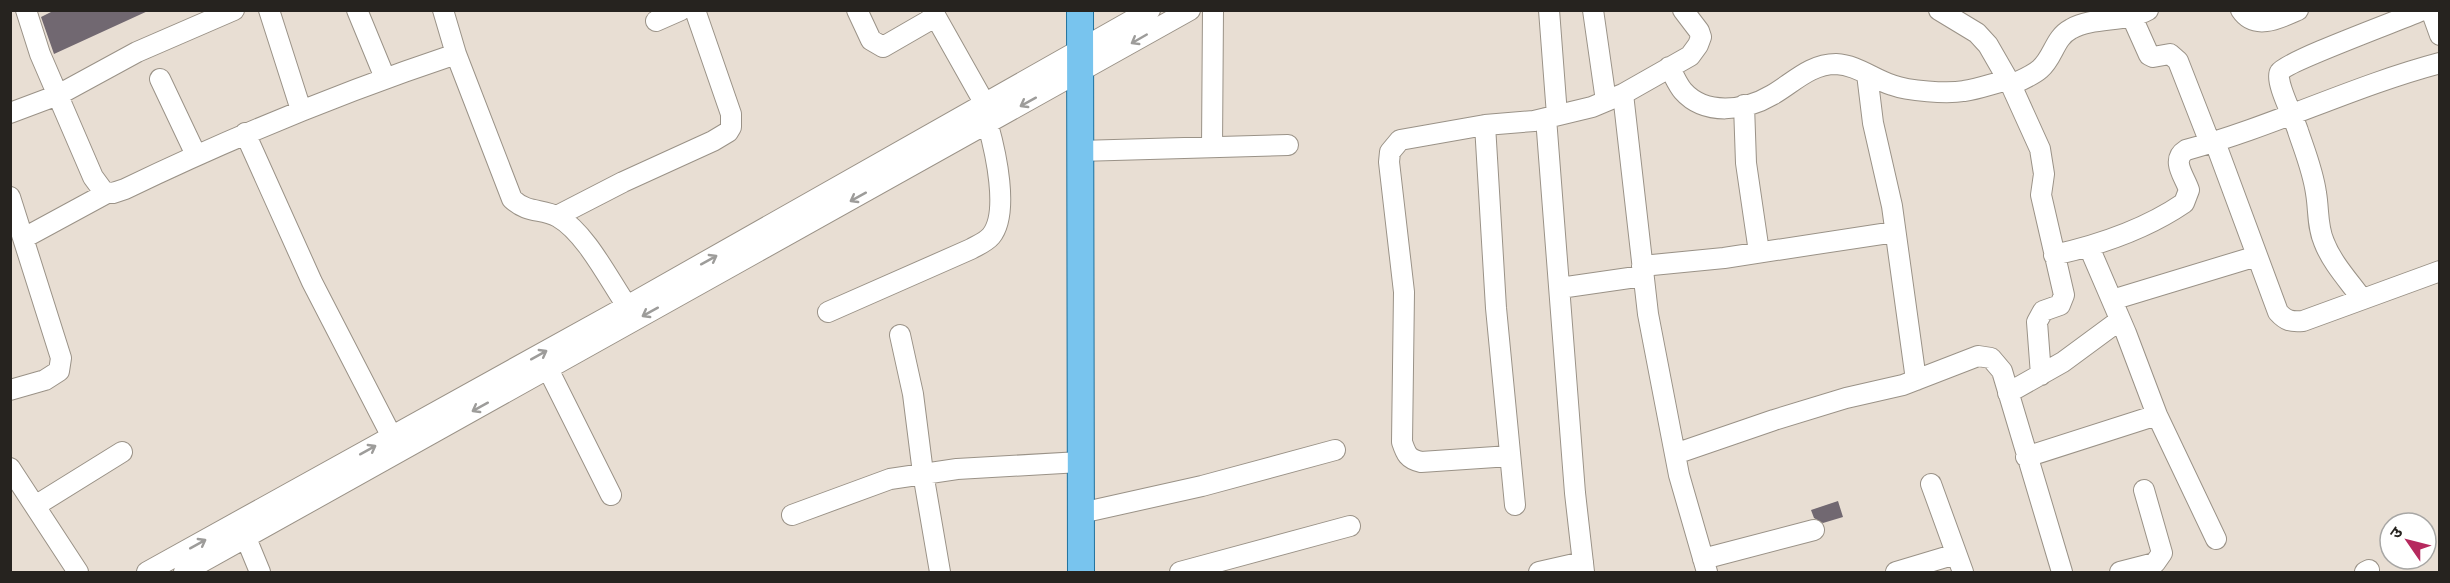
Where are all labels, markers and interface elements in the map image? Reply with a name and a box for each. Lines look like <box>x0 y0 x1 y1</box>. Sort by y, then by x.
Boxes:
one-way arrow <box>1131 33 1148 45</box>
one-way arrow <box>1020 96 1037 108</box>
one-way arrow <box>850 191 867 203</box>
one-way arrow <box>700 253 717 265</box>
one-way arrow <box>642 307 660 318</box>
one-way arrow <box>530 349 547 361</box>
one-way arrow <box>472 401 489 413</box>
one-way arrow <box>359 444 377 455</box>
north arrow <box>2378 511 2438 571</box>
text: उ <box>2386 523 2408 543</box>
one-way arrow <box>189 538 206 550</box>

